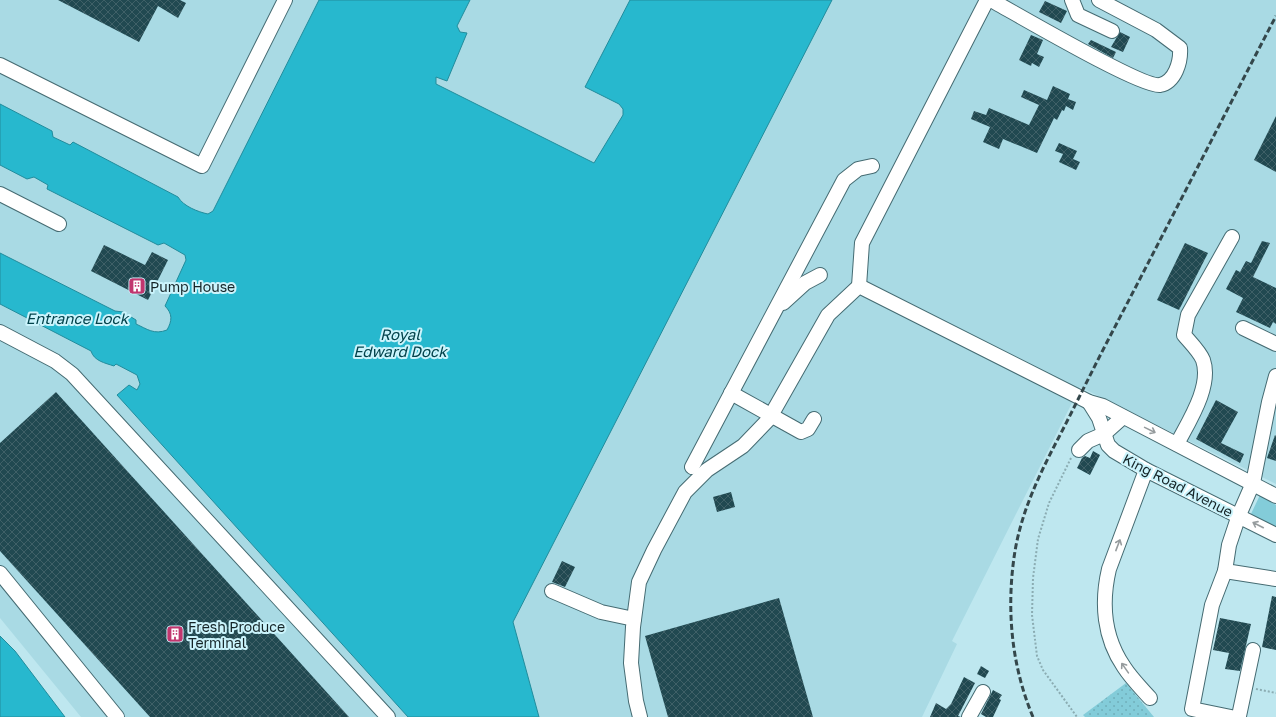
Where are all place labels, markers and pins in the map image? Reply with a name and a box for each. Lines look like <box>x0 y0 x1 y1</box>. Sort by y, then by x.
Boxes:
building icon: Pump House <box>127 276 147 296</box>
place label: Pump House <box>150 278 235 295</box>
place label: Fresh Produce Terminal <box>188 618 285 651</box>
building icon: Fresh Produce Terminal <box>165 624 185 644</box>

